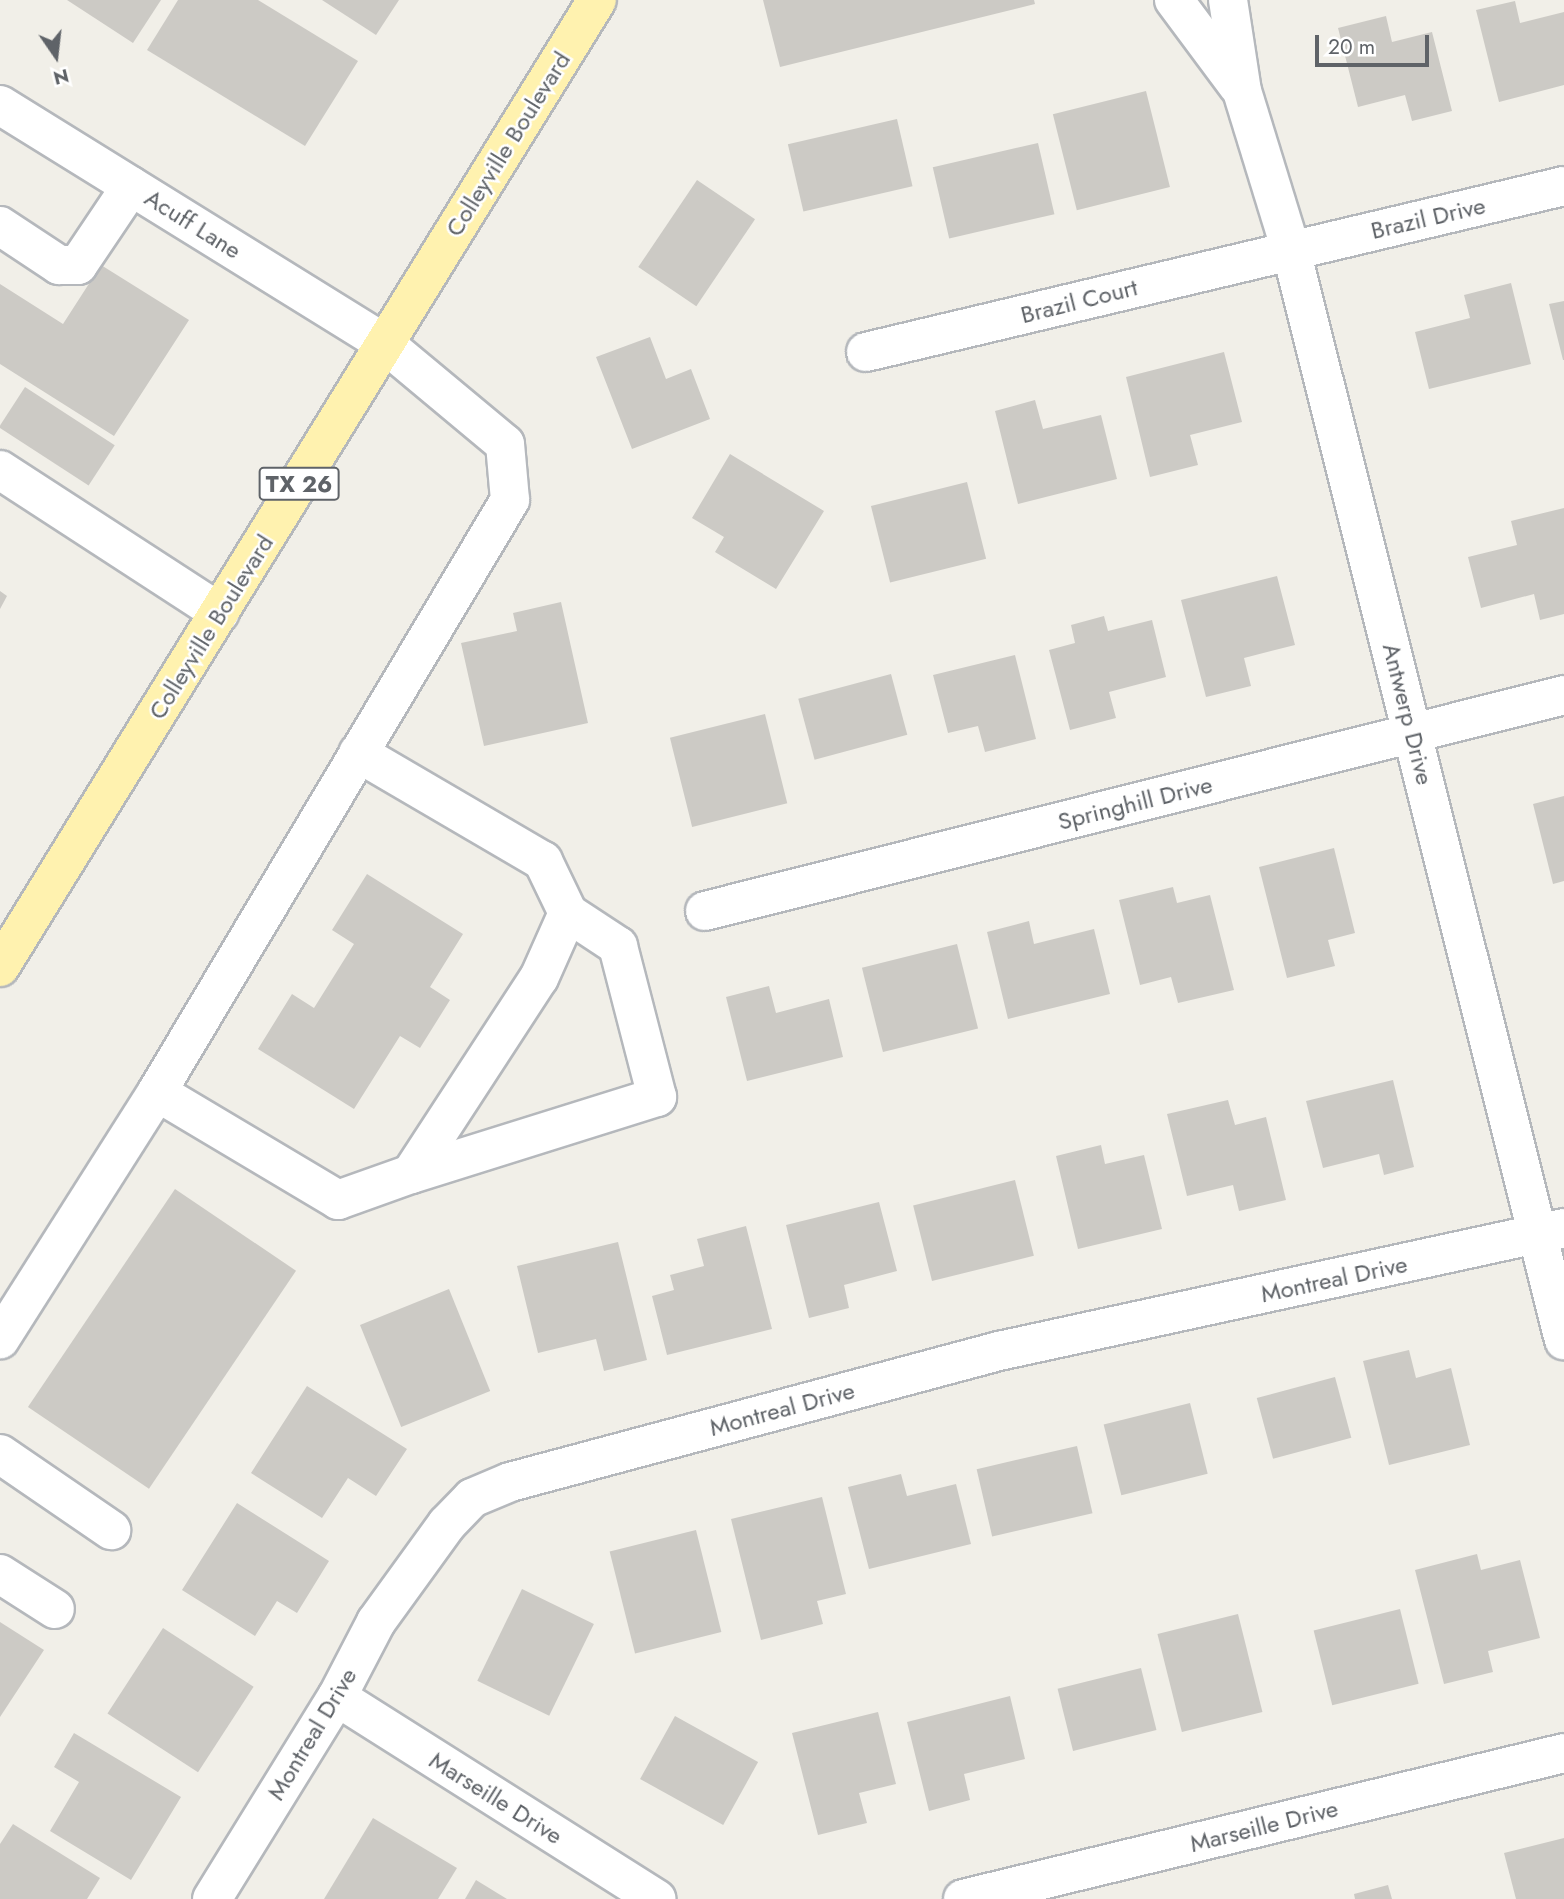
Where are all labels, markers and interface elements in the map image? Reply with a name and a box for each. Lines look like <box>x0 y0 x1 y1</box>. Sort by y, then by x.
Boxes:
north arrow <box>21 21 91 91</box>
scale bar <box>1319 21 1433 65</box>
text: 20 m <box>1328 32 1375 62</box>
street label: Colleyville Boulevard <box>440 47 576 241</box>
text: N <box>51 62 72 92</box>
street label: Acuff Lane <box>140 183 246 265</box>
street label: Brazil Drive <box>1368 191 1488 245</box>
street label: Brazil Court <box>1018 273 1140 329</box>
road number: TX 26 <box>257 464 341 504</box>
street label: Colleyville Boulevard <box>143 530 279 724</box>
street label: Antwerp Drive <box>1376 640 1440 788</box>
street label: Springhill Drive <box>1055 770 1215 836</box>
street label: Montreal Drive <box>1258 1249 1410 1309</box>
street label: Montreal Drive <box>706 1376 858 1442</box>
street label: Montreal Drive <box>261 1663 363 1805</box>
street label: Marseille Drive <box>424 1746 568 1850</box>
street label: Marseille Drive <box>1187 1794 1341 1858</box>

